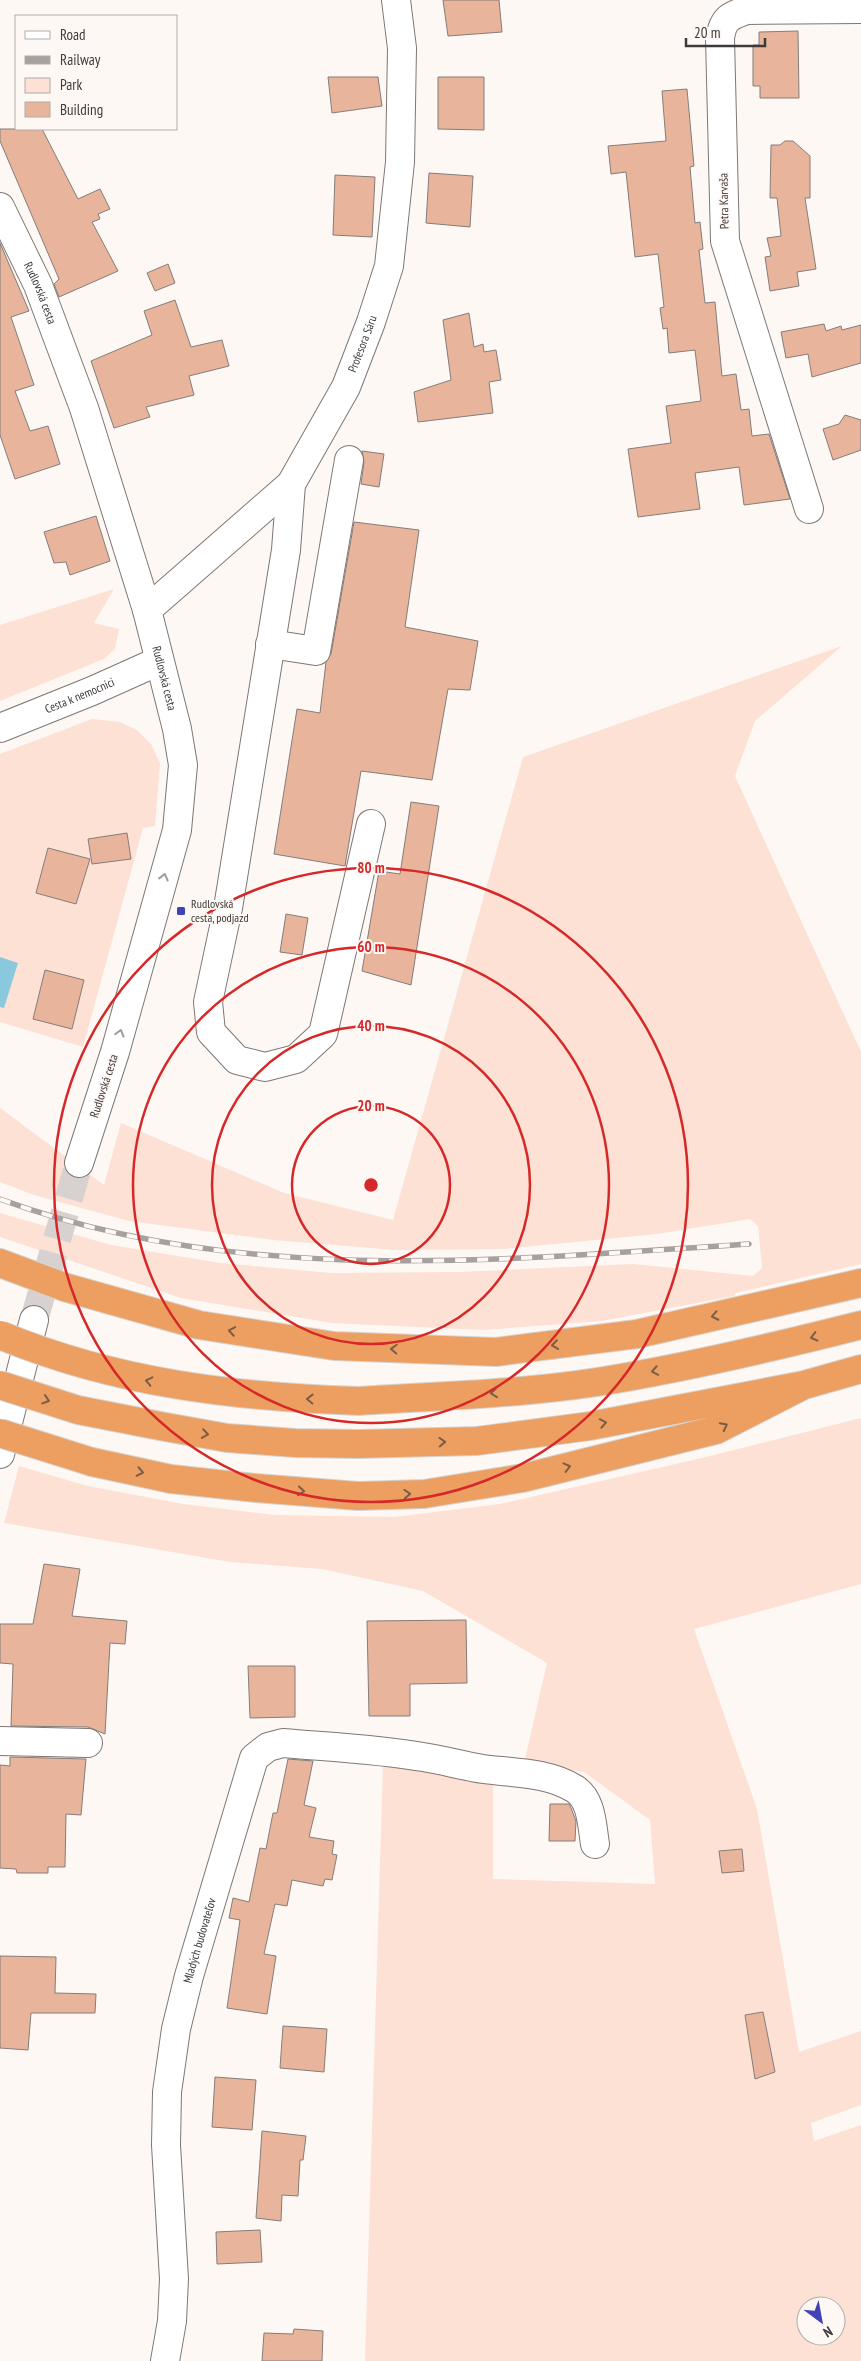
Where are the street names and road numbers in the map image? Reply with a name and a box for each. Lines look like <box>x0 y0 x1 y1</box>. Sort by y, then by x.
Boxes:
street label: Petra Karvaša <box>716 173 731 229</box>
street label: Rudlovská cesta <box>21 259 60 326</box>
street label: Profesora Sáru <box>344 313 380 374</box>
street label: Rudlovská cesta <box>149 644 180 712</box>
street label: Cesta k nemocnici <box>42 674 117 716</box>
street label: Rudlovská cesta <box>86 1052 121 1120</box>
street label: Mladých budovateľov <box>180 1896 219 1985</box>

